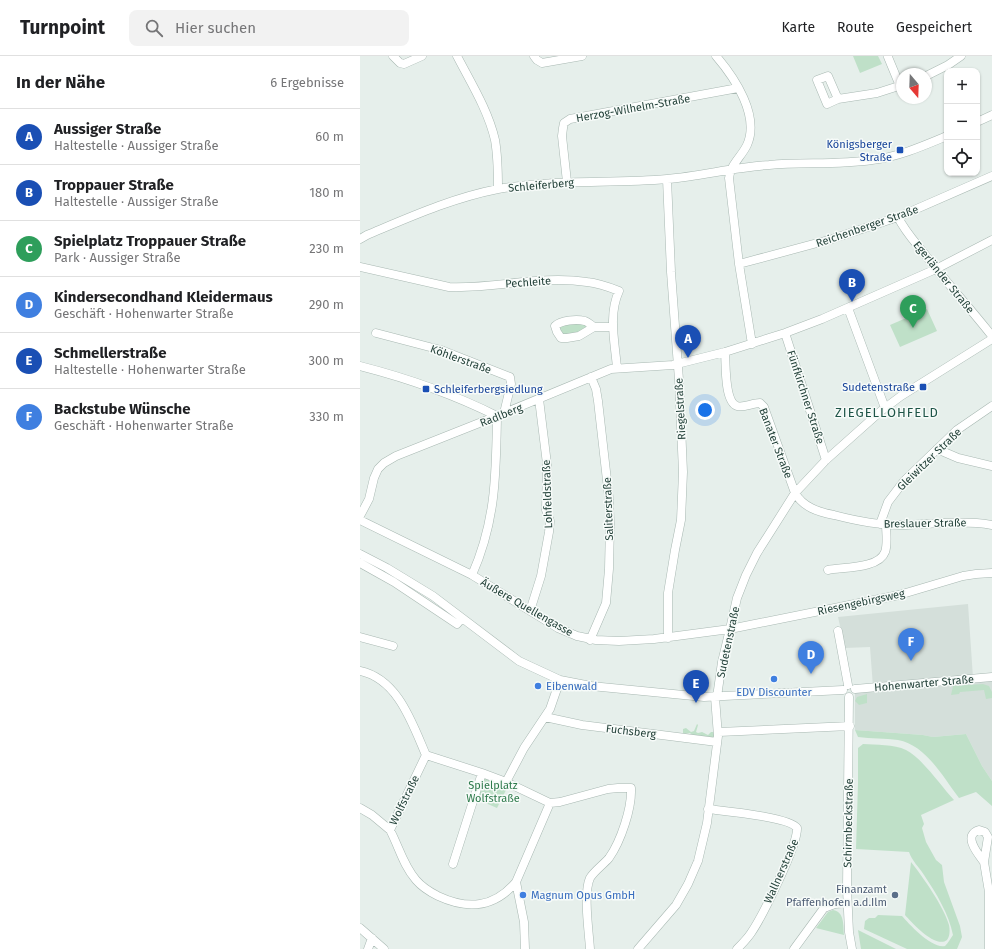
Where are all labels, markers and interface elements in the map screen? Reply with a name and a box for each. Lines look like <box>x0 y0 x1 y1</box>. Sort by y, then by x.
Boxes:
search box <box>129 10 409 46</box>
text: Turnpoint <box>20 16 105 39</box>
icon: search <box>143 17 165 39</box>
text: Hier suchen <box>175 19 256 37</box>
text: Karte <box>781 19 815 36</box>
text: Route <box>837 19 874 36</box>
text: Gespeichert <box>896 19 972 36</box>
north arrow <box>896 68 932 104</box>
map controls <box>944 68 980 176</box>
button: + <box>944 68 980 104</box>
text: In der Nähe <box>16 72 105 93</box>
text: 6 Ergebnisse <box>270 75 344 90</box>
street label: Herzog-Wilhelm-Straße <box>575 92 691 125</box>
button: − <box>944 104 980 140</box>
text: Aussiger Straße <box>54 120 161 138</box>
text: A <box>25 129 33 144</box>
text: 60 m <box>315 129 344 144</box>
text: Haltestelle · Aussiger Straße <box>54 138 218 153</box>
place label: Königsberger Straße <box>827 138 893 164</box>
button: locate <box>944 140 980 176</box>
marker: Königsberger Straße <box>895 145 905 155</box>
text: Troppauer Straße <box>54 176 174 194</box>
street label: Schleiferberg <box>508 176 575 195</box>
text: B <box>25 185 33 200</box>
text: 180 m <box>309 185 344 200</box>
text: Haltestelle · Aussiger Straße <box>54 194 218 209</box>
street label: Reichenberger Straße <box>814 203 920 250</box>
text: Spielplatz Troppauer Straße <box>54 232 246 250</box>
street label: Egerländer Straße <box>911 239 977 316</box>
text: C <box>25 241 33 256</box>
text: 230 m <box>309 241 344 256</box>
text: Park · Aussiger Straße <box>54 250 181 265</box>
pin: B <box>839 269 865 302</box>
street label: Pechleite <box>505 274 551 291</box>
text: Kindersecondhand Kleidermaus <box>54 288 273 306</box>
pin: C <box>900 295 926 328</box>
text: D <box>25 297 33 312</box>
text: 290 m <box>309 297 344 312</box>
text: Geschäft · Hohenwarter Straße <box>54 306 234 321</box>
pin: A <box>675 325 701 358</box>
street label: Köhlerstraße <box>429 342 493 377</box>
text: Schmellerstraße <box>54 344 166 362</box>
street label: Fünfkirchner Straße <box>784 349 827 446</box>
text: E <box>26 353 32 368</box>
text: 300 m <box>308 353 344 368</box>
text: Haltestelle · Hohenwarter Straße <box>54 362 246 377</box>
street label: Riegelstraße <box>672 378 689 440</box>
place label: Sudetenstraße <box>842 381 915 394</box>
marker: Sudetenstraße <box>918 382 928 392</box>
place label: Schleiferbergsiedlung <box>434 383 543 396</box>
marker: Schleiferbergsiedlung <box>421 384 431 394</box>
text: Backstube Wünsche <box>54 400 190 418</box>
your location <box>695 400 715 420</box>
street label: Radlberg <box>478 401 525 430</box>
district label: ZIEGELLOHFELD <box>835 405 939 420</box>
street label: Banater Straße <box>756 406 795 480</box>
text: F <box>26 409 32 424</box>
text: 330 m <box>309 409 344 424</box>
text: Geschäft · Hohenwarter Straße <box>54 418 234 433</box>
street label: Gleiwitzer Straße <box>894 425 964 493</box>
street label: Lohfeldstraße <box>540 459 555 529</box>
street label: Saliterstraße <box>601 477 616 541</box>
street label: Breslauer Straße <box>884 516 967 531</box>
street label: Äußere Quellengasse <box>478 575 576 639</box>
street label: Riesengebirgsweg <box>816 587 906 618</box>
street label: Sudetenstraße <box>715 605 742 679</box>
pin: F <box>898 628 924 661</box>
pin: D <box>798 641 824 674</box>
pin: E <box>683 670 709 703</box>
street label: Hohenwarter Straße <box>874 673 974 694</box>
marker: EDV Discounter <box>769 674 779 684</box>
place label: Eibenwald <box>546 680 597 693</box>
marker: Eibenwald <box>533 681 543 691</box>
place label: EDV Discounter <box>736 686 813 699</box>
street label: Fuchsberg <box>605 722 657 741</box>
street label: Wolfstraße <box>387 773 422 827</box>
street label: Schirmbeckstraße <box>841 778 856 868</box>
park label: Spielplatz Wolfstraße <box>466 779 520 805</box>
street label: Wallnerstraße <box>761 837 801 905</box>
place label: Finanzamt Pfaffenhofen a.d.Ilm <box>786 883 887 909</box>
place label: Magnum Opus GmbH <box>531 889 635 902</box>
marker: Magnum Opus GmbH <box>518 890 528 900</box>
marker: Finanzamt Pfaffenhofen a.d.Ilm <box>890 890 900 900</box>

